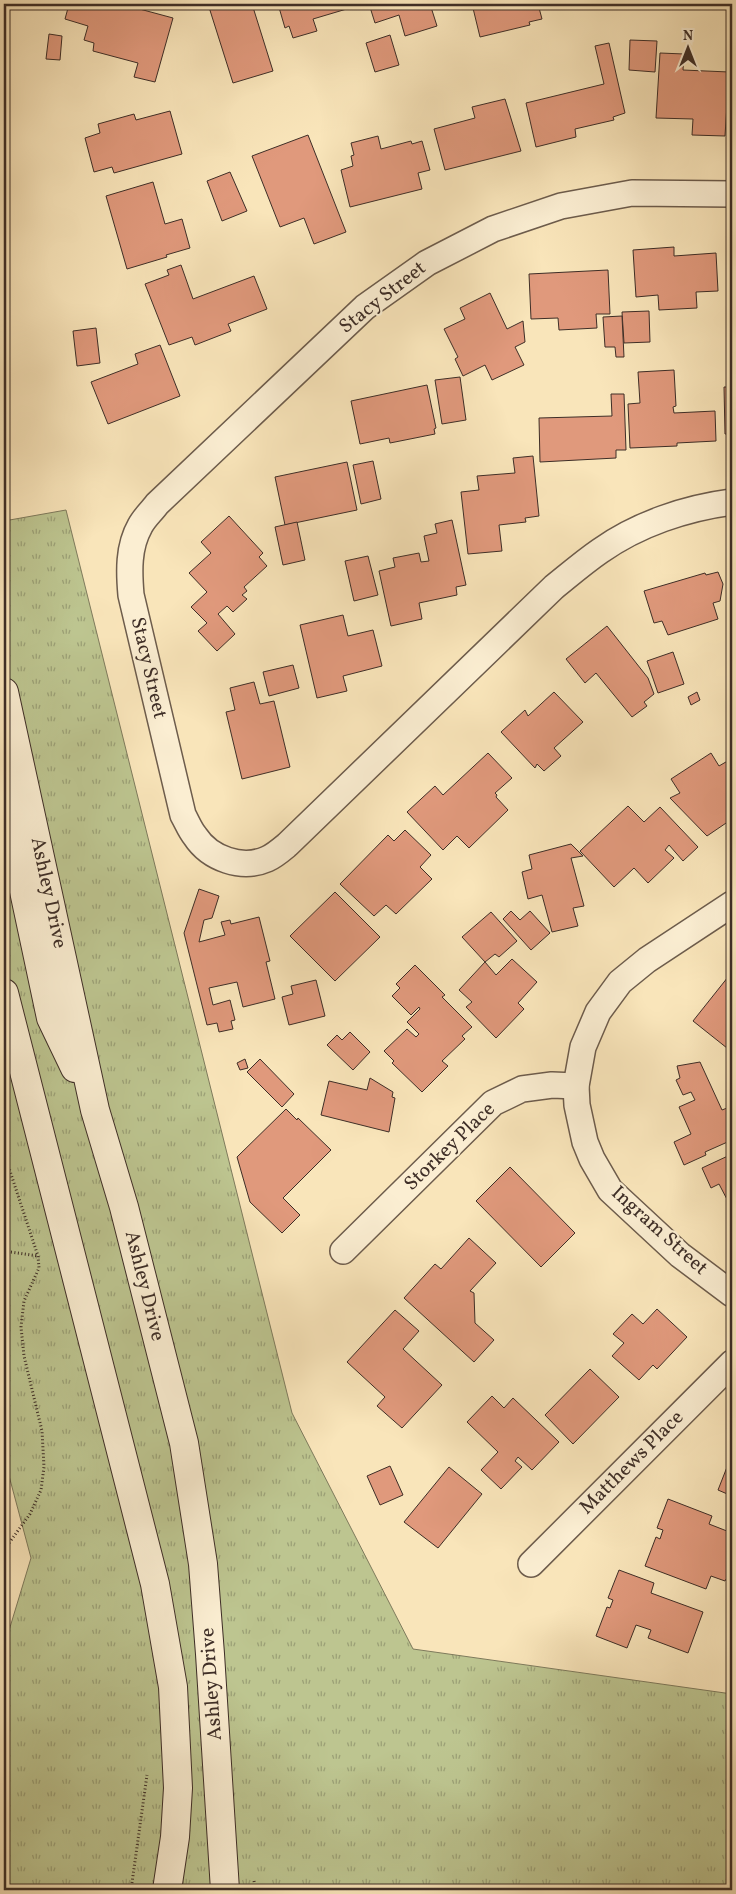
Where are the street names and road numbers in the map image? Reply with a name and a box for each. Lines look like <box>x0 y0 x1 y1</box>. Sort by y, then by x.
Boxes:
street label: Stacy Street <box>334 255 432 341</box>
street label: Stacy Street <box>123 614 173 722</box>
street label: Ashley Drive <box>23 835 73 951</box>
street label: Storkey Place <box>398 1096 502 1198</box>
street label: Ingram Street <box>604 1180 714 1282</box>
street label: Ashley Drive <box>117 1228 171 1344</box>
street label: Matthews Place <box>574 1405 690 1521</box>
street label: Ashley Drive <box>194 1627 230 1741</box>

